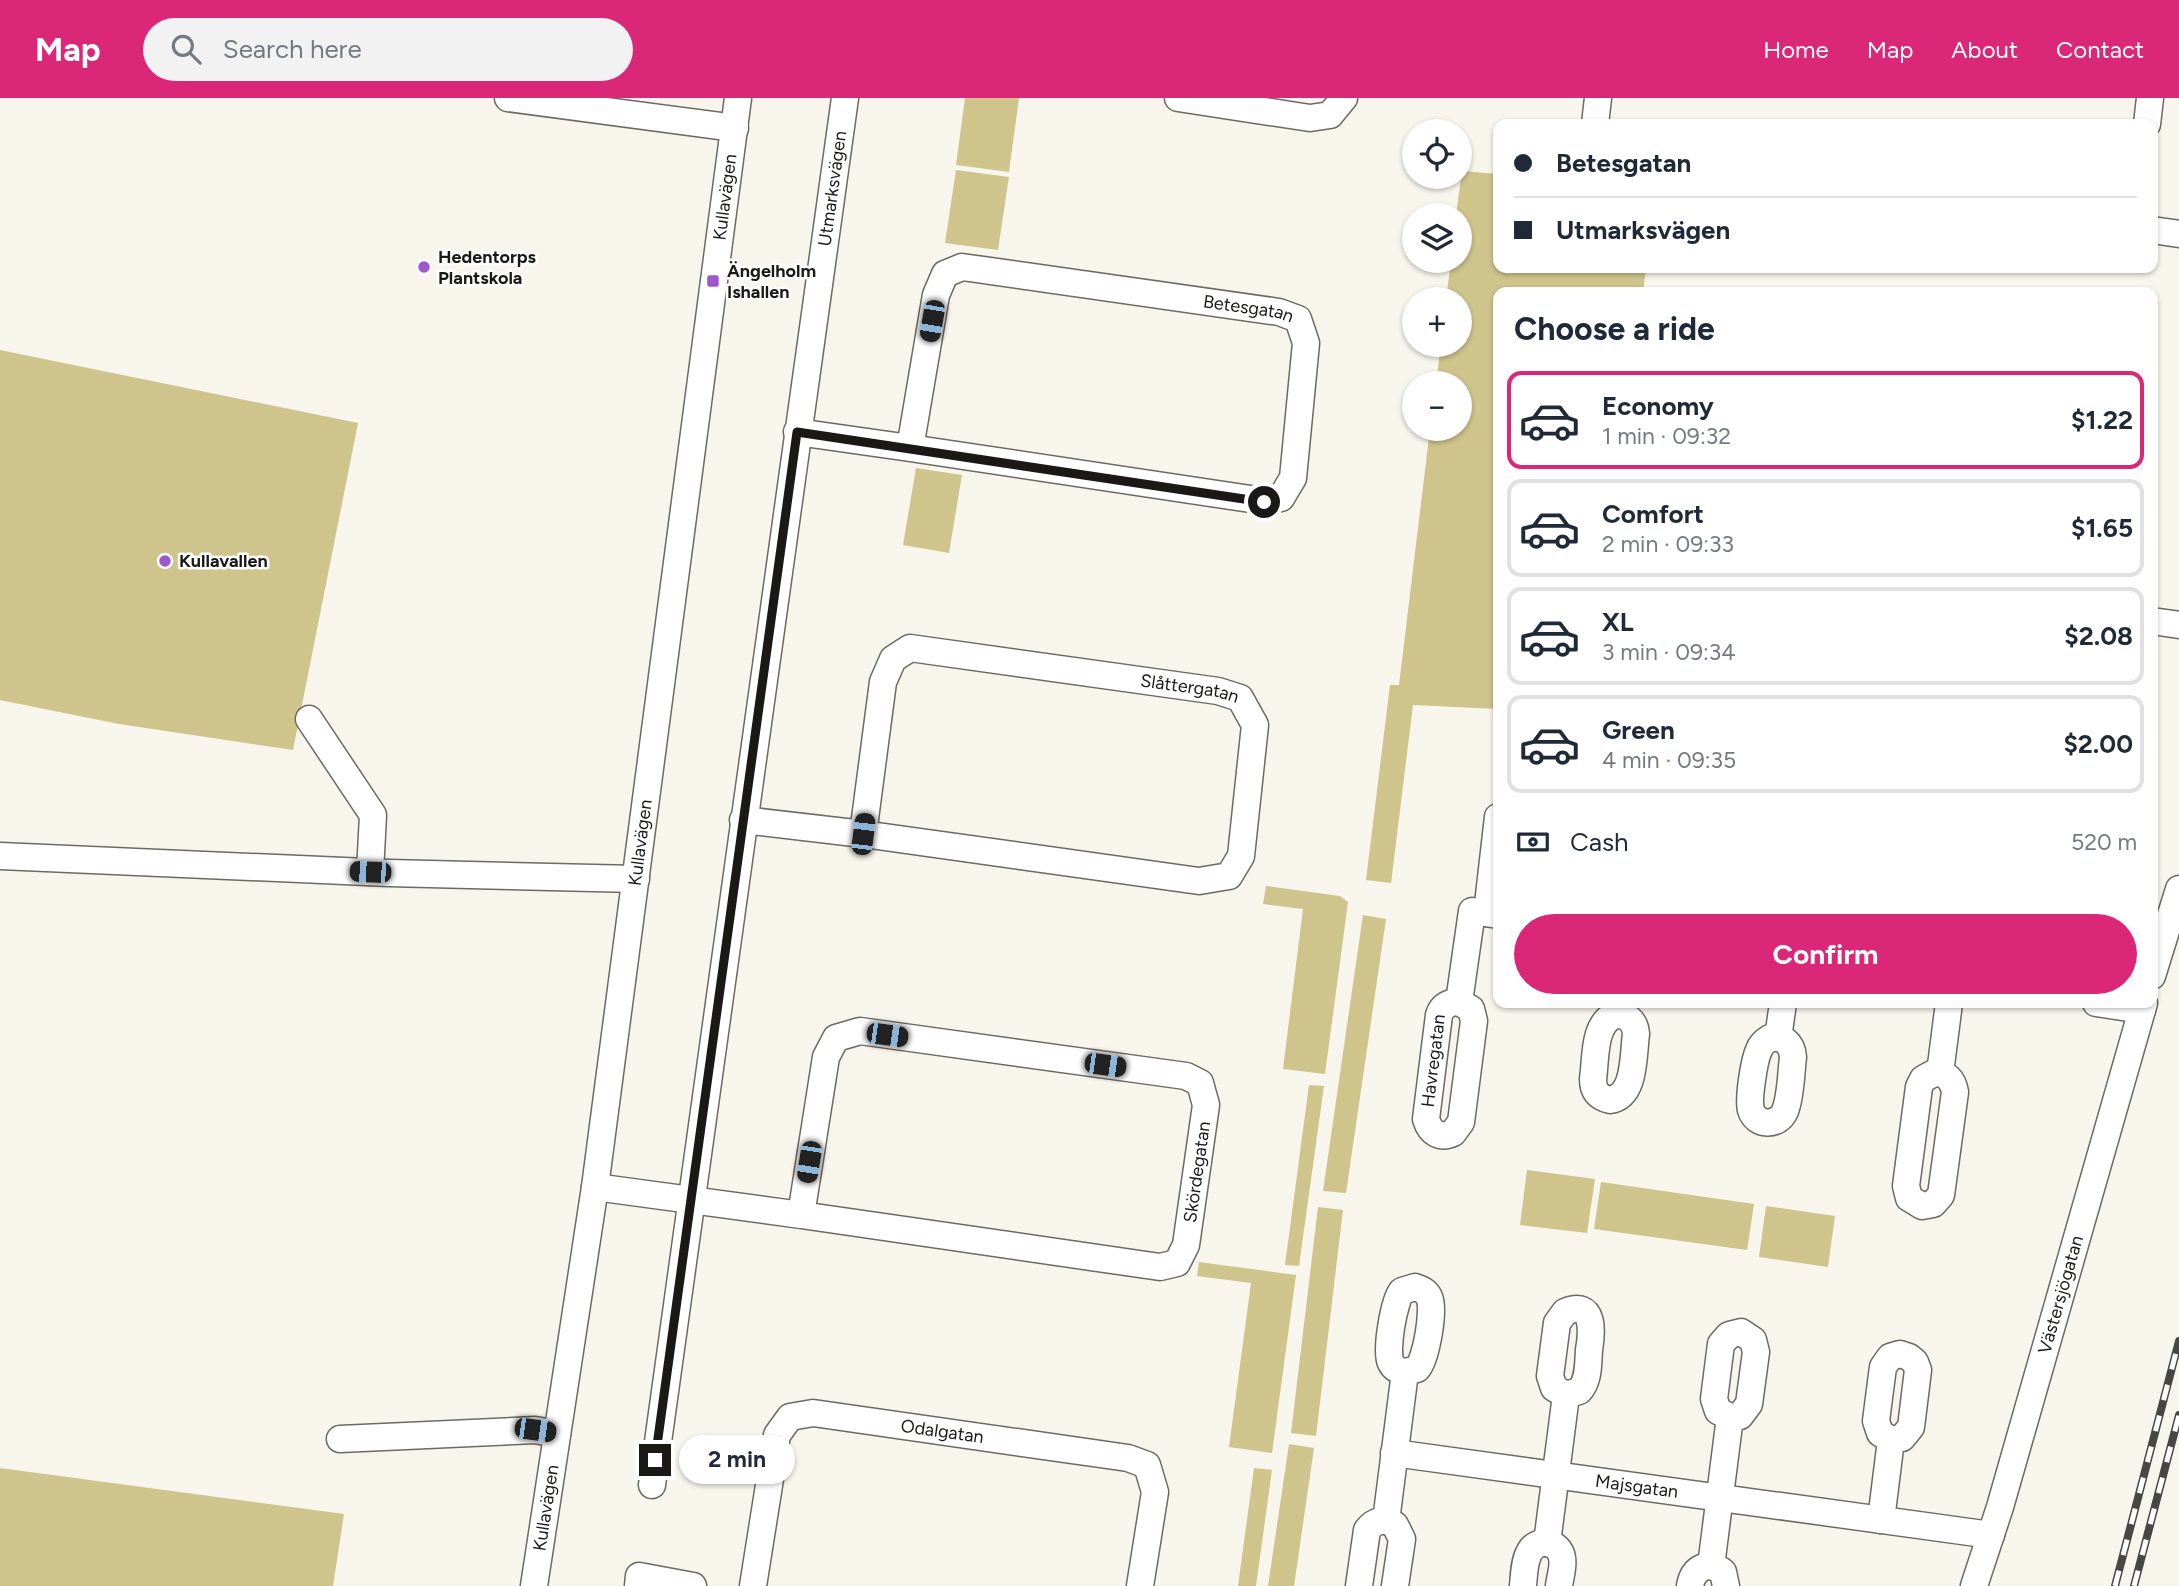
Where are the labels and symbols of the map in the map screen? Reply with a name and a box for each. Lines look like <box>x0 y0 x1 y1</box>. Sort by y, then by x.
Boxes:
street label: Utmarksvägen <box>814 129 851 248</box>
street label: Kullavägen <box>708 153 742 242</box>
place label: Hedentorps Plantskola <box>438 246 537 289</box>
marker: Hedentorps Plantskola <box>416 259 432 275</box>
place label: Ängelholm Ishallen <box>727 260 816 303</box>
marker: Ängelholm Ishallen <box>705 273 721 289</box>
street label: Betesgatan <box>1202 290 1297 328</box>
car <box>919 298 946 344</box>
route start <box>1248 486 1280 518</box>
place label: Kullavallen <box>179 550 268 572</box>
marker: Kullavallen <box>157 553 173 569</box>
street label: Slåttergatan <box>1139 669 1242 708</box>
street label: Kullavägen <box>624 798 657 887</box>
car <box>851 812 876 856</box>
car <box>349 861 392 883</box>
street label: Havregatan <box>1417 1013 1450 1109</box>
car <box>865 1022 910 1048</box>
car <box>1083 1052 1128 1078</box>
street label: Skördegatan <box>1179 1120 1215 1224</box>
car <box>796 1140 823 1184</box>
street label: Västersjögatan <box>2033 1233 2088 1356</box>
street label: Odalgatan <box>899 1415 985 1448</box>
car <box>513 1417 558 1443</box>
callout: 2 min <box>680 1436 795 1484</box>
route end <box>639 1444 671 1476</box>
street label: Kullavägen <box>528 1463 563 1553</box>
street label: Majsgatan <box>1594 1470 1680 1503</box>

